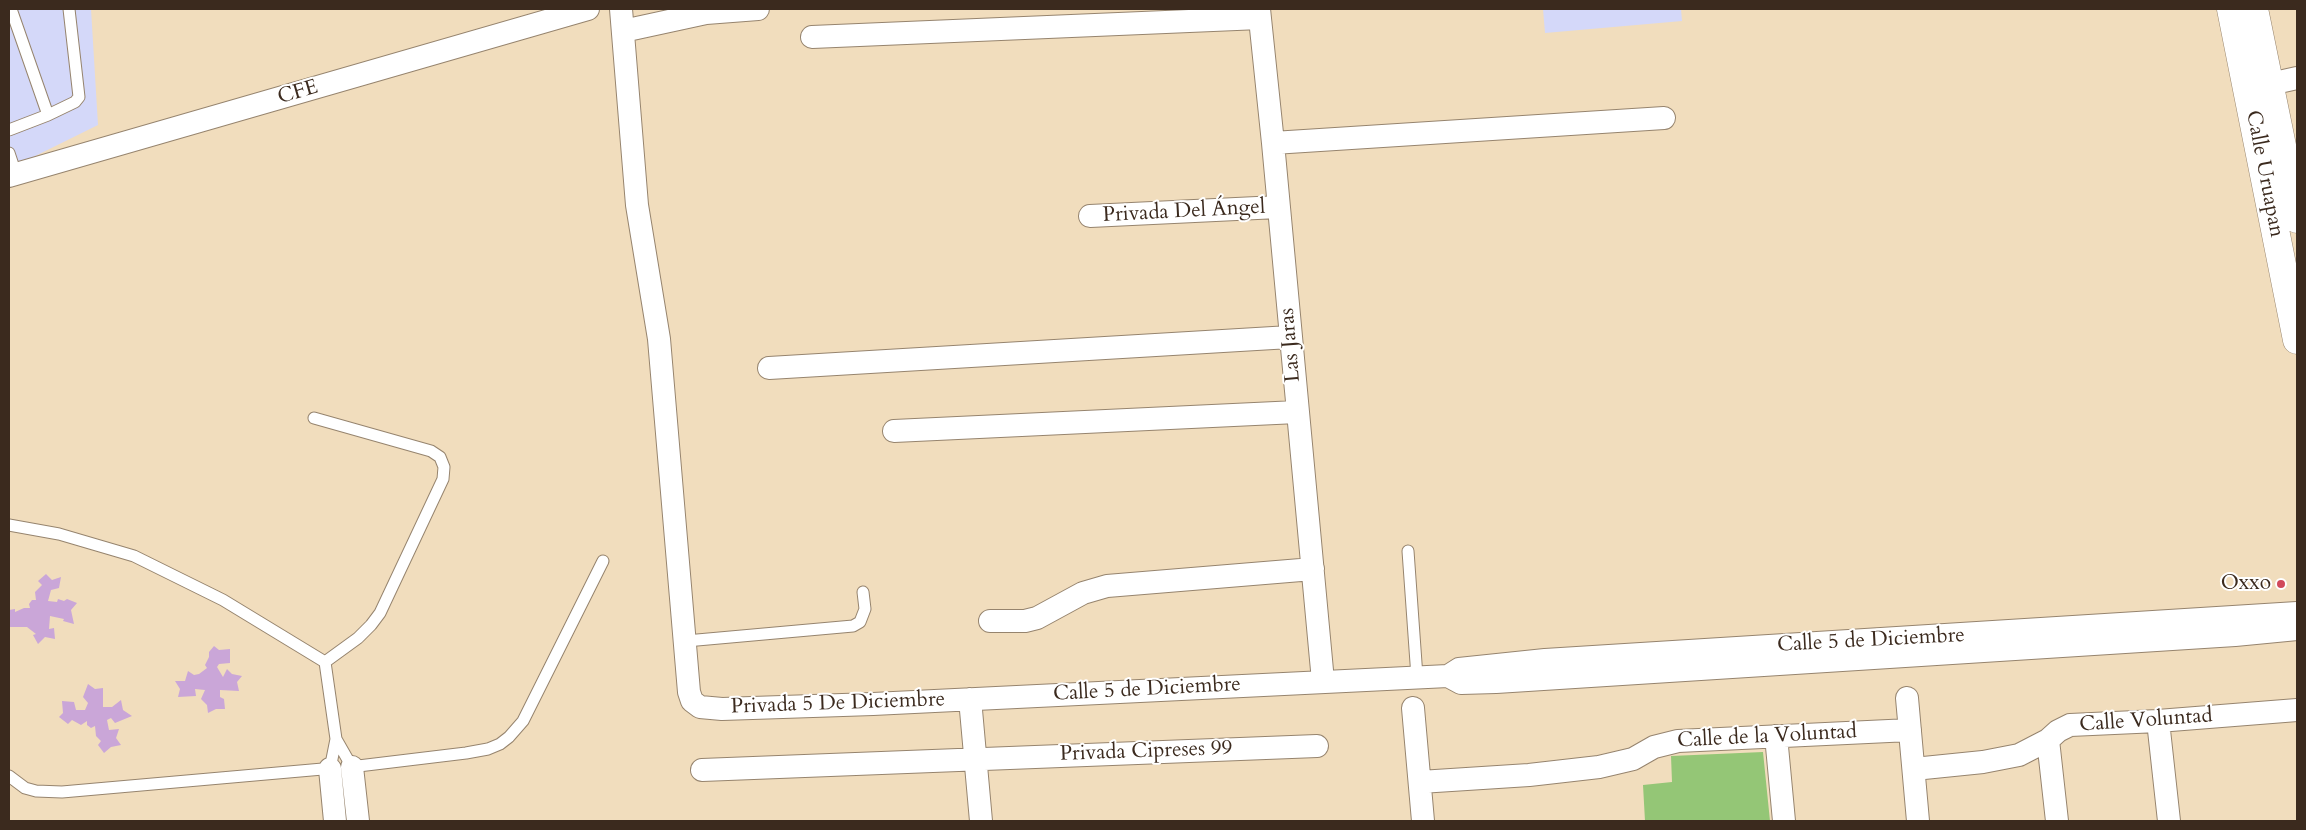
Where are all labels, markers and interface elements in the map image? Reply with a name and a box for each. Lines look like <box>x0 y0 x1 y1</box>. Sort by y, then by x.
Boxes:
street label: CFE <box>275 75 321 111</box>
street label: Calle Uruapan <box>2239 108 2289 240</box>
street label: Privada Del Ángel <box>1102 195 1266 229</box>
street label: Las Jaras <box>1275 307 1307 383</box>
place label: Oxxo <box>2221 571 2271 597</box>
marker: Oxxo <box>2275 578 2287 590</box>
street label: Calle 5 de Diciembre <box>1776 623 1966 659</box>
street label: Calle 5 de Diciembre <box>1052 672 1242 708</box>
street label: Privada 5 De Diciembre <box>730 688 946 720</box>
street label: Calle Voluntad <box>2079 704 2213 738</box>
street label: Calle de la Voluntad <box>1677 720 1857 754</box>
street label: Privada Cipreses 99 <box>1059 736 1233 768</box>

